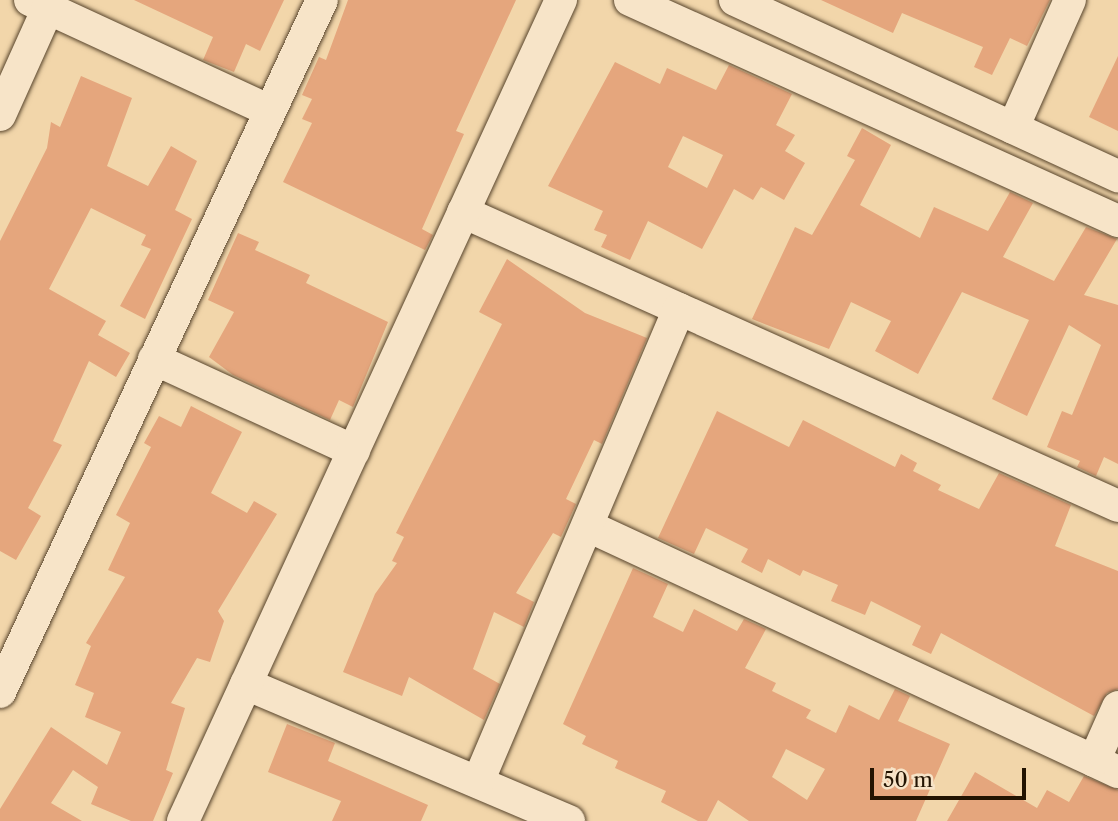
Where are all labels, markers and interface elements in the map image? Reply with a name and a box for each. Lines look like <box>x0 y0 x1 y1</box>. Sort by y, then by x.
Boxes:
scale bar <box>873 754 1029 798</box>
text: 50 m <box>883 767 933 792</box>

